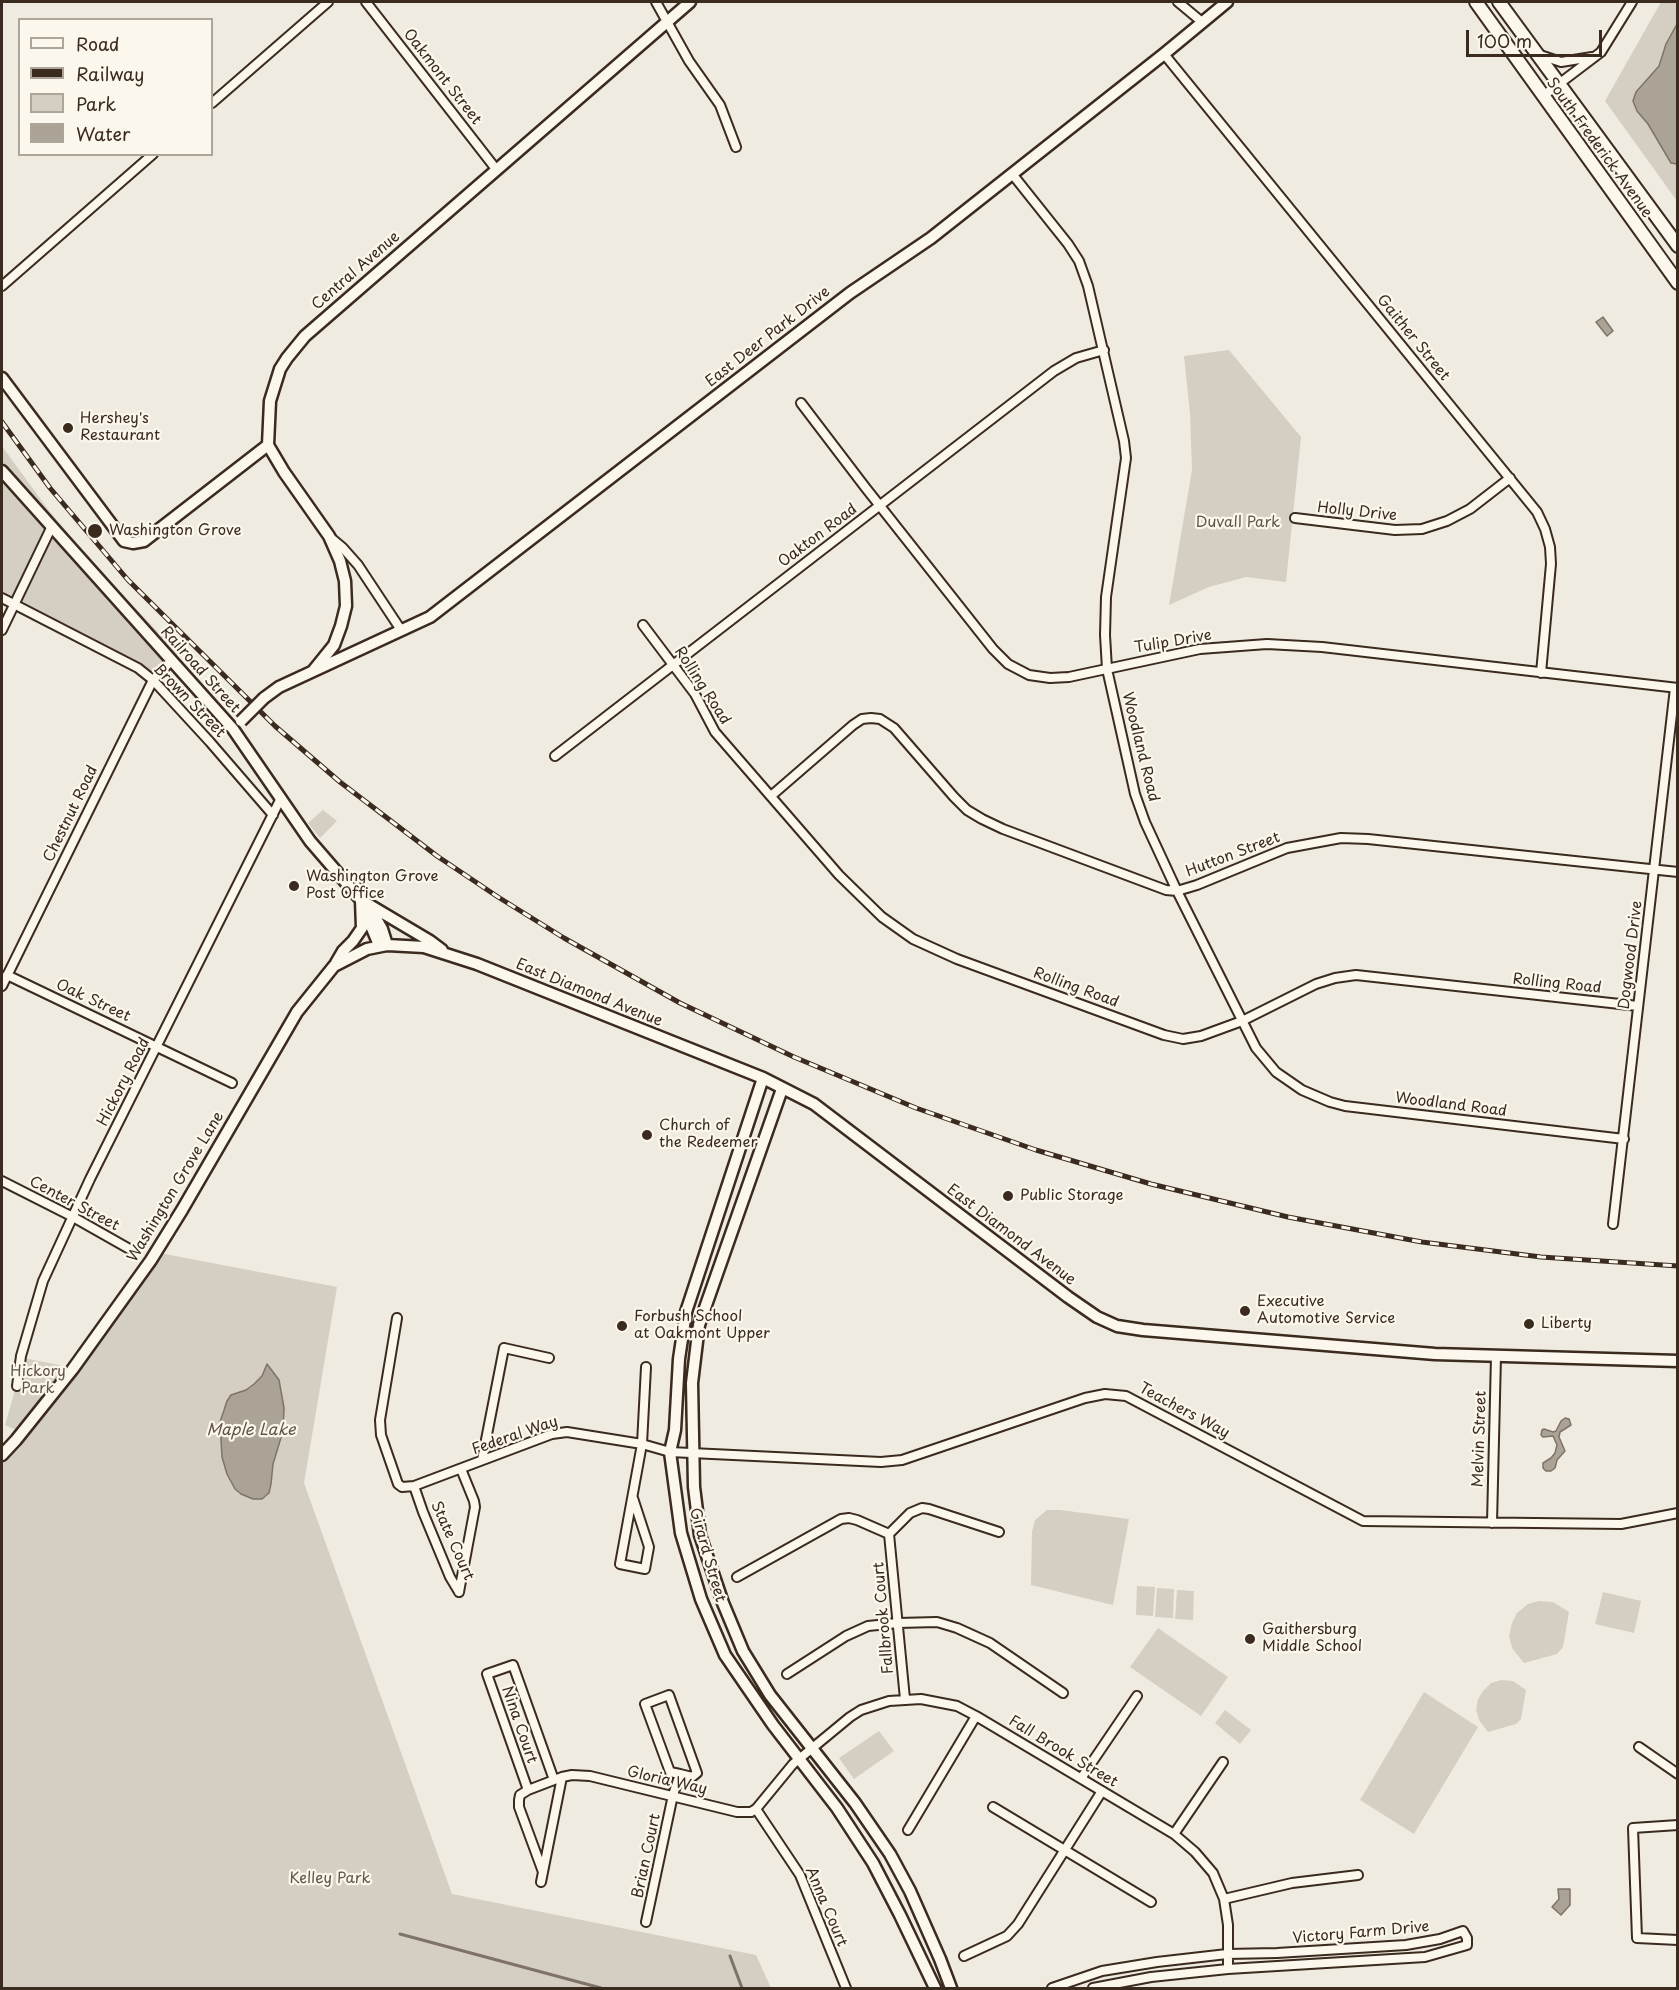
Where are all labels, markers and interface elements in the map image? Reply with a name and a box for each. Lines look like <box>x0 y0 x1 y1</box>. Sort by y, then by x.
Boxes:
legend <box>18 18 213 156</box>
scale bar <box>1469 18 1606 56</box>
street label: Oakmont Street <box>399 26 485 128</box>
text: 100 m <box>1477 27 1532 54</box>
text: Road <box>76 30 120 57</box>
text: Railway <box>76 60 144 87</box>
street label: South Frederick Avenue <box>1542 75 1656 221</box>
text: Park <box>76 90 116 117</box>
text: Water <box>76 120 130 147</box>
street label: Central Avenue <box>308 228 404 314</box>
street label: East Deer Park Drive <box>702 283 834 391</box>
street label: Gaither Street <box>1373 291 1453 385</box>
place label: Hershey's Restaurant <box>80 410 160 445</box>
marker: Hershey's Restaurant <box>61 421 75 435</box>
street label: Holly Drive <box>1316 499 1398 525</box>
street label: Oakton Road <box>775 501 861 571</box>
park label: Duvall Park <box>1196 514 1280 532</box>
marker: Washington Grove <box>86 522 104 540</box>
place label: Washington Grove <box>109 522 241 540</box>
street label: Railroad Street <box>156 623 244 717</box>
street label: Tulip Drive <box>1133 626 1213 658</box>
street label: Rolling Road <box>670 644 734 728</box>
street label: Brown Street <box>149 660 229 742</box>
street label: Woodland Road <box>1118 690 1162 804</box>
street label: Chestnut Road <box>40 763 102 865</box>
street label: Hutton Street <box>1183 829 1283 881</box>
place label: Washington Grove Post Office <box>306 868 438 903</box>
marker: Washington Grove Post Office <box>287 879 301 893</box>
street label: Dogwood Drive <box>1615 900 1647 1010</box>
street label: East Diamond Avenue <box>513 955 665 1031</box>
street label: Rolling Road <box>1031 964 1121 1012</box>
street label: Rolling Road <box>1512 970 1602 998</box>
street label: Oak Street <box>53 976 133 1026</box>
street label: Hickory Road <box>94 1035 154 1129</box>
street label: Woodland Road <box>1394 1089 1508 1121</box>
street label: Washington Grove Lane <box>124 1109 228 1265</box>
place label: Church of the Redeemer <box>659 1117 757 1152</box>
marker: Church of the Redeemer <box>640 1128 654 1142</box>
street label: Center Street <box>26 1173 122 1235</box>
street label: East Diamond Avenue <box>943 1181 1079 1289</box>
place label: Public Storage <box>1020 1187 1123 1205</box>
marker: Public Storage <box>1001 1189 1015 1203</box>
place label: Executive Automotive Service <box>1257 1293 1395 1328</box>
marker: Executive Automotive Service <box>1238 1304 1252 1318</box>
place label: Forbush School at Oakmont Upper <box>634 1308 770 1343</box>
place label: Liberty <box>1541 1315 1592 1333</box>
marker: Liberty <box>1522 1317 1536 1331</box>
marker: Forbush School at Oakmont Upper <box>615 1319 629 1333</box>
park label: Hickory Park <box>10 1363 66 1398</box>
street label: Teachers Way <box>1136 1380 1232 1442</box>
street label: Melvin Street <box>1469 1390 1491 1488</box>
street label: Federal Way <box>470 1413 560 1459</box>
water label: Maple Lake <box>206 1421 296 1441</box>
street label: State Court <box>427 1499 477 1583</box>
street label: Girard Street <box>685 1506 729 1604</box>
street label: Fallbrook Court <box>870 1561 898 1675</box>
place label: Gaithersburg Middle School <box>1262 1621 1362 1656</box>
marker: Gaithersburg Middle School <box>1243 1632 1257 1646</box>
street label: Nina Court <box>497 1684 541 1766</box>
street label: Fall Brook Street <box>1005 1712 1121 1792</box>
street label: Gloria Way <box>625 1763 709 1799</box>
street label: Brian Court <box>629 1812 665 1900</box>
street label: Anna Court <box>801 1864 851 1950</box>
park label: Kelley Park <box>289 1870 371 1888</box>
street label: Victory Farm Drive <box>1292 1918 1430 1948</box>

